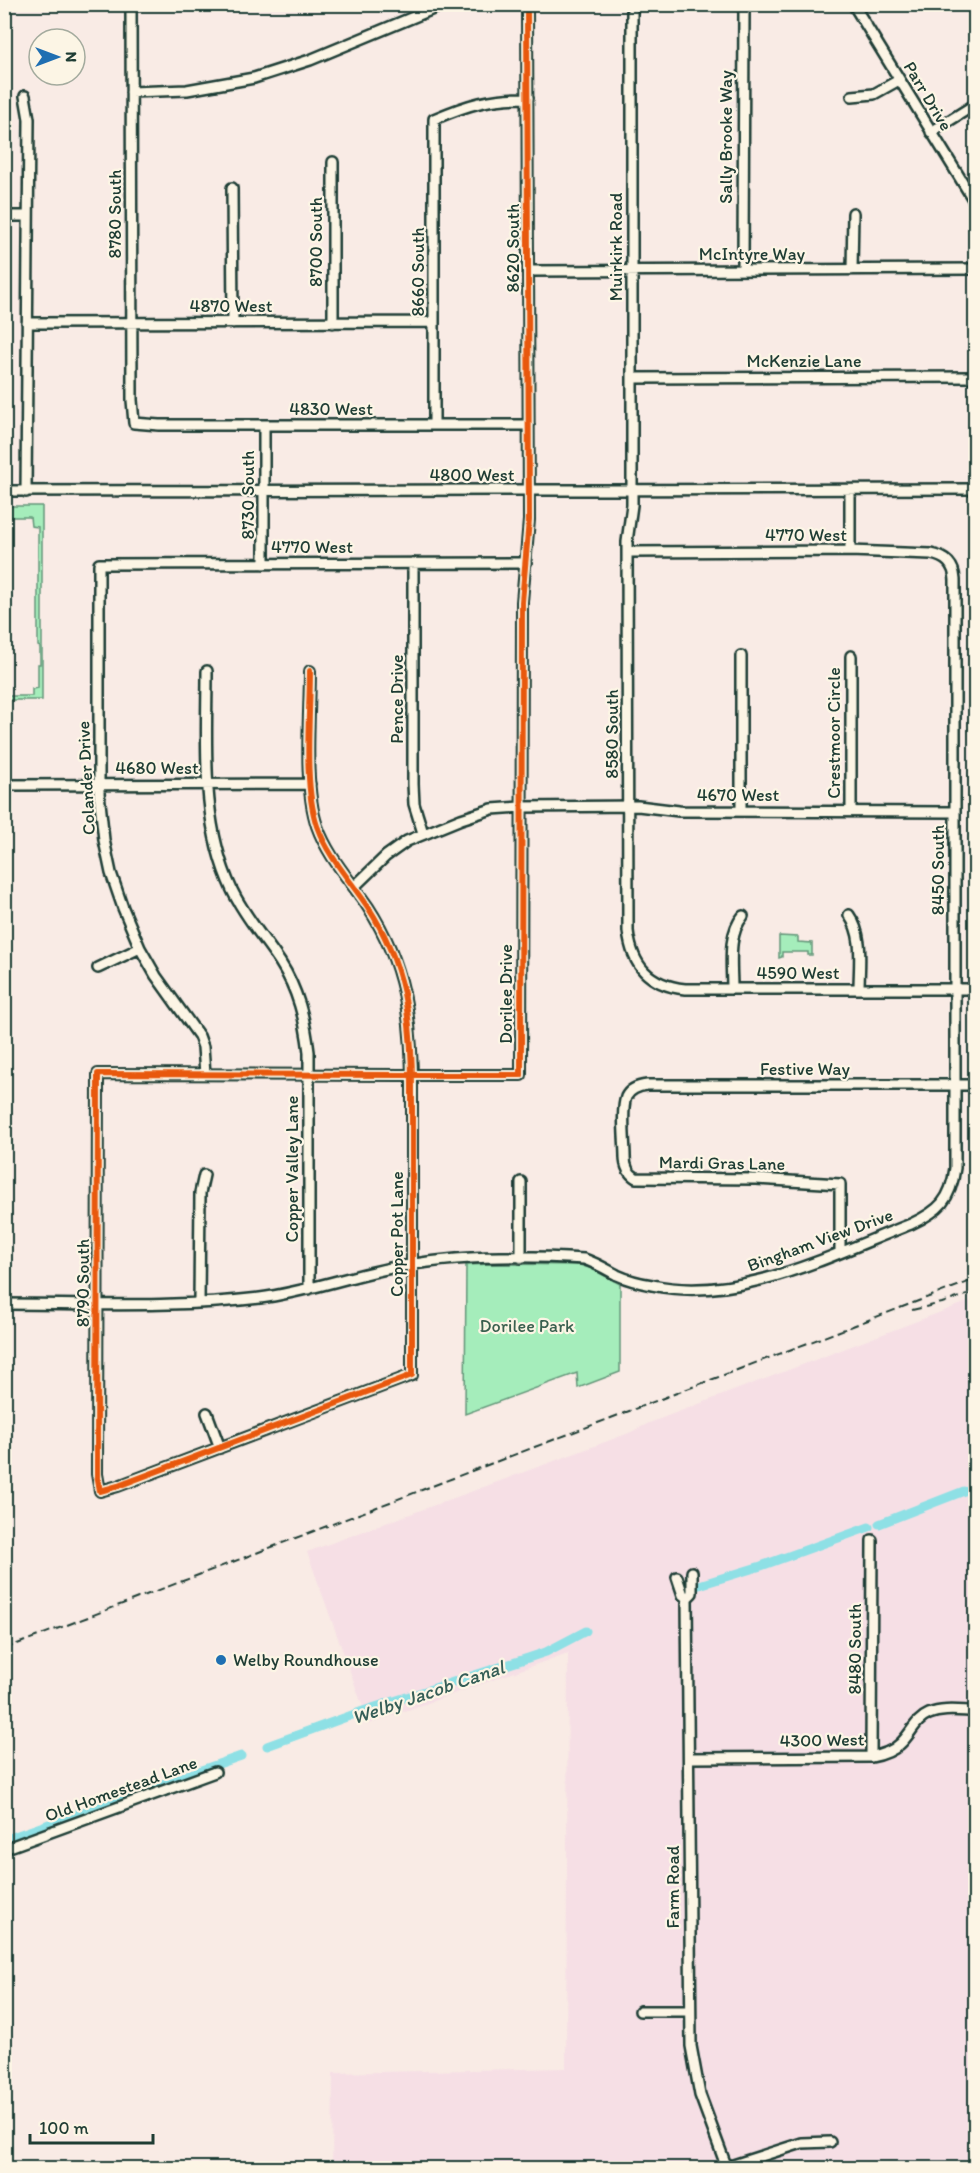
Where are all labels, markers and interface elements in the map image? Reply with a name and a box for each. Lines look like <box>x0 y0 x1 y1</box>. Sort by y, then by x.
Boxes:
north arrow <box>27 27 87 87</box>
text: N <box>62 52 81 62</box>
street label: Parr Drive <box>899 57 957 135</box>
street label: Sally Brooke Way <box>715 70 737 204</box>
street label: 8780 South <box>104 170 126 258</box>
street label: Muirkirk Road <box>605 192 627 301</box>
street label: 8700 South <box>305 197 327 287</box>
street label: 8620 South <box>502 203 524 293</box>
street label: 8660 South <box>407 227 429 317</box>
street label: McIntyre Way <box>699 243 806 265</box>
street label: 4870 West <box>190 295 273 317</box>
street label: McKenzie Lane <box>747 350 861 372</box>
street label: 4830 West <box>289 398 373 420</box>
street label: 8730 South <box>237 451 259 539</box>
street label: 4800 West <box>429 464 515 486</box>
street label: 4770 West <box>765 524 847 546</box>
street label: 4770 West <box>271 536 353 558</box>
street label: Pence Drive <box>386 654 408 744</box>
street label: Crestmoor Circle <box>823 667 845 799</box>
street label: 8580 South <box>601 689 623 779</box>
street label: Colander Drive <box>72 720 100 836</box>
street label: 4680 West <box>115 757 199 779</box>
street label: 4670 West <box>697 784 780 806</box>
street label: 8450 South <box>927 825 949 915</box>
street label: Dorilee Drive <box>495 944 517 1044</box>
street label: 4590 West <box>757 962 840 984</box>
street label: Festive Way <box>760 1058 851 1080</box>
street label: Copper Valley Lane <box>281 1095 303 1243</box>
street label: Mardi Gras Lane <box>659 1151 785 1175</box>
street label: Copper Pot Lane <box>386 1171 408 1297</box>
street label: Bingham View Drive <box>744 1203 896 1277</box>
street label: 8790 South <box>72 1239 94 1327</box>
park label: Dorilee Park <box>480 1315 575 1337</box>
street label: 8480 South <box>844 1604 866 1694</box>
place label: Welby Roundhouse <box>233 1649 379 1671</box>
marker: Welby Roundhouse <box>214 1653 228 1667</box>
water label: Welby Jacob Canal <box>349 1654 509 1729</box>
street label: 4300 West <box>779 1728 865 1752</box>
street label: Old Homestead Lane <box>42 1751 200 1827</box>
street label: Farm Road <box>662 1845 684 1929</box>
scale bar <box>30 2107 153 2145</box>
text: 100 m <box>39 2117 89 2139</box>

